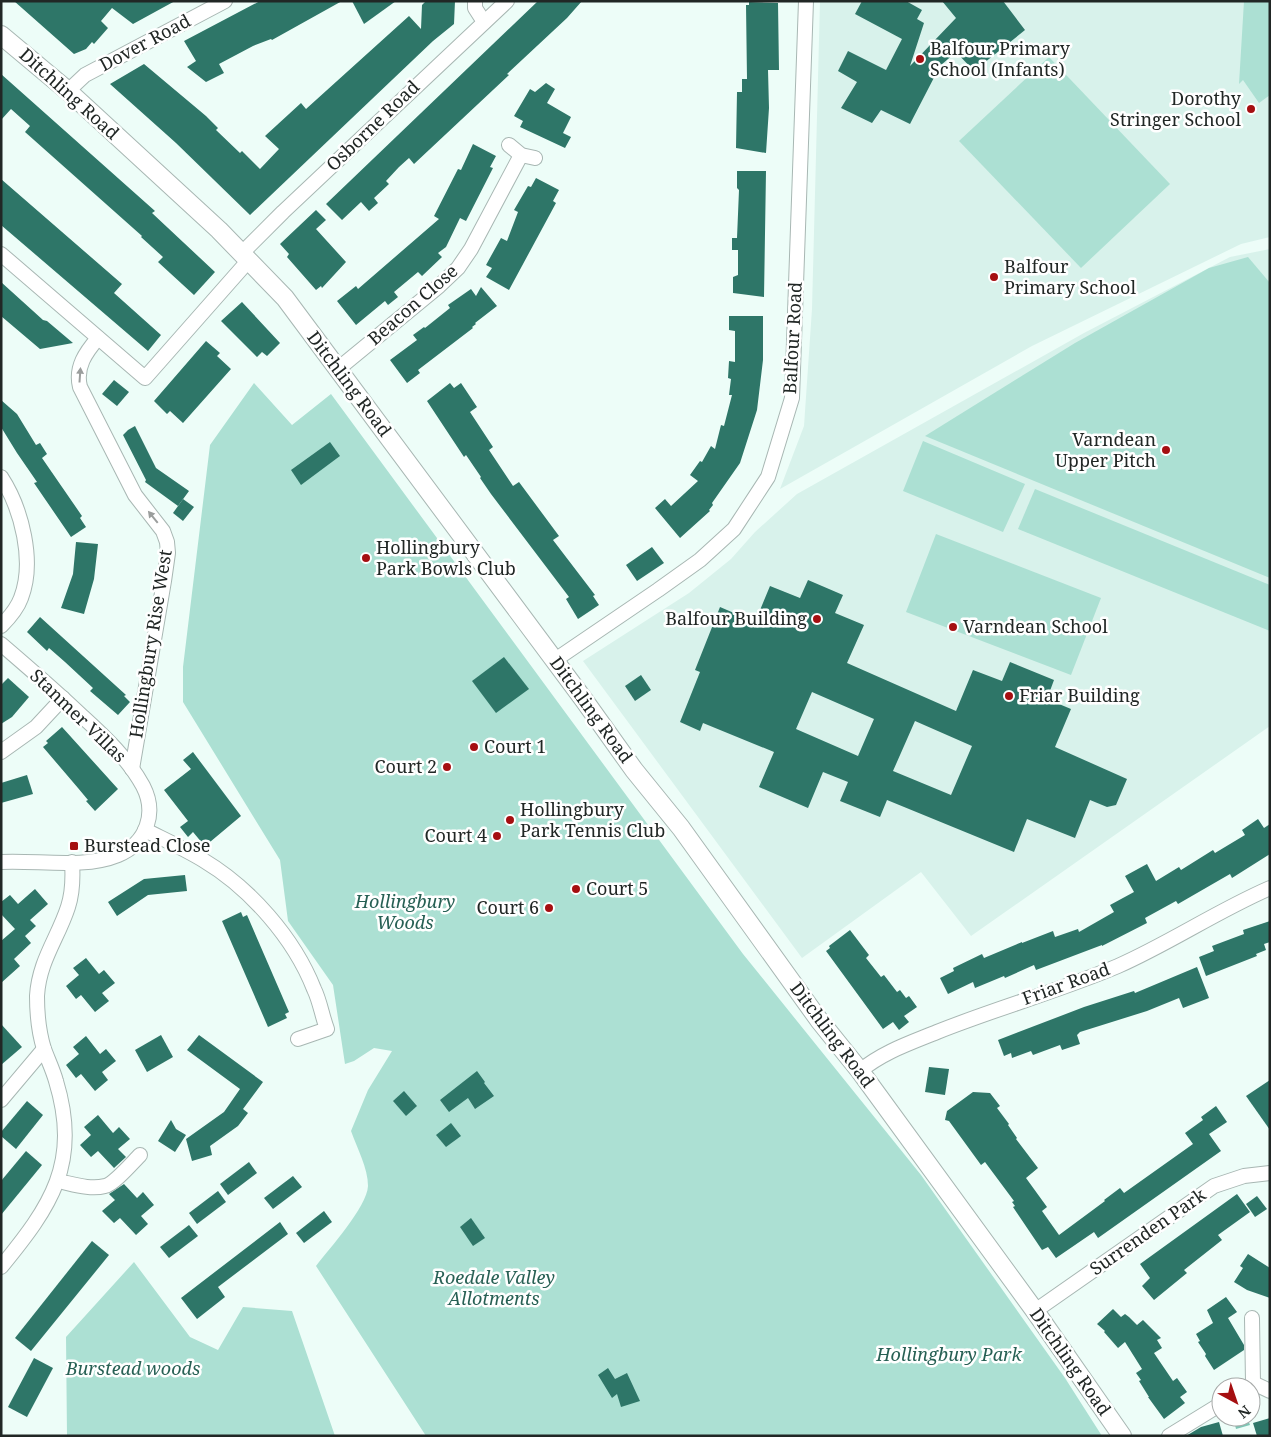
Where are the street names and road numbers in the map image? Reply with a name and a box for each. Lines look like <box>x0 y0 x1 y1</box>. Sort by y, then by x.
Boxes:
street label: Dover Road <box>95 8 194 76</box>
street label: Ditchling Road <box>15 42 125 144</box>
street label: Osborne Road <box>321 75 424 176</box>
street label: Beacon Close <box>362 259 462 350</box>
street label: Balfour Road <box>777 281 807 395</box>
street label: Ditchling Road <box>302 326 397 441</box>
street label: Hollingbury Rise West <box>123 548 177 740</box>
street label: Ditchling Road <box>545 651 639 768</box>
street label: Stanmer Villas <box>25 663 132 767</box>
street label: Friar Road <box>1019 956 1113 1010</box>
street label: Ditchling Road <box>785 977 880 1092</box>
street label: Surrenden Park <box>1085 1182 1211 1280</box>
street label: Ditchling Road <box>1025 1303 1117 1420</box>

